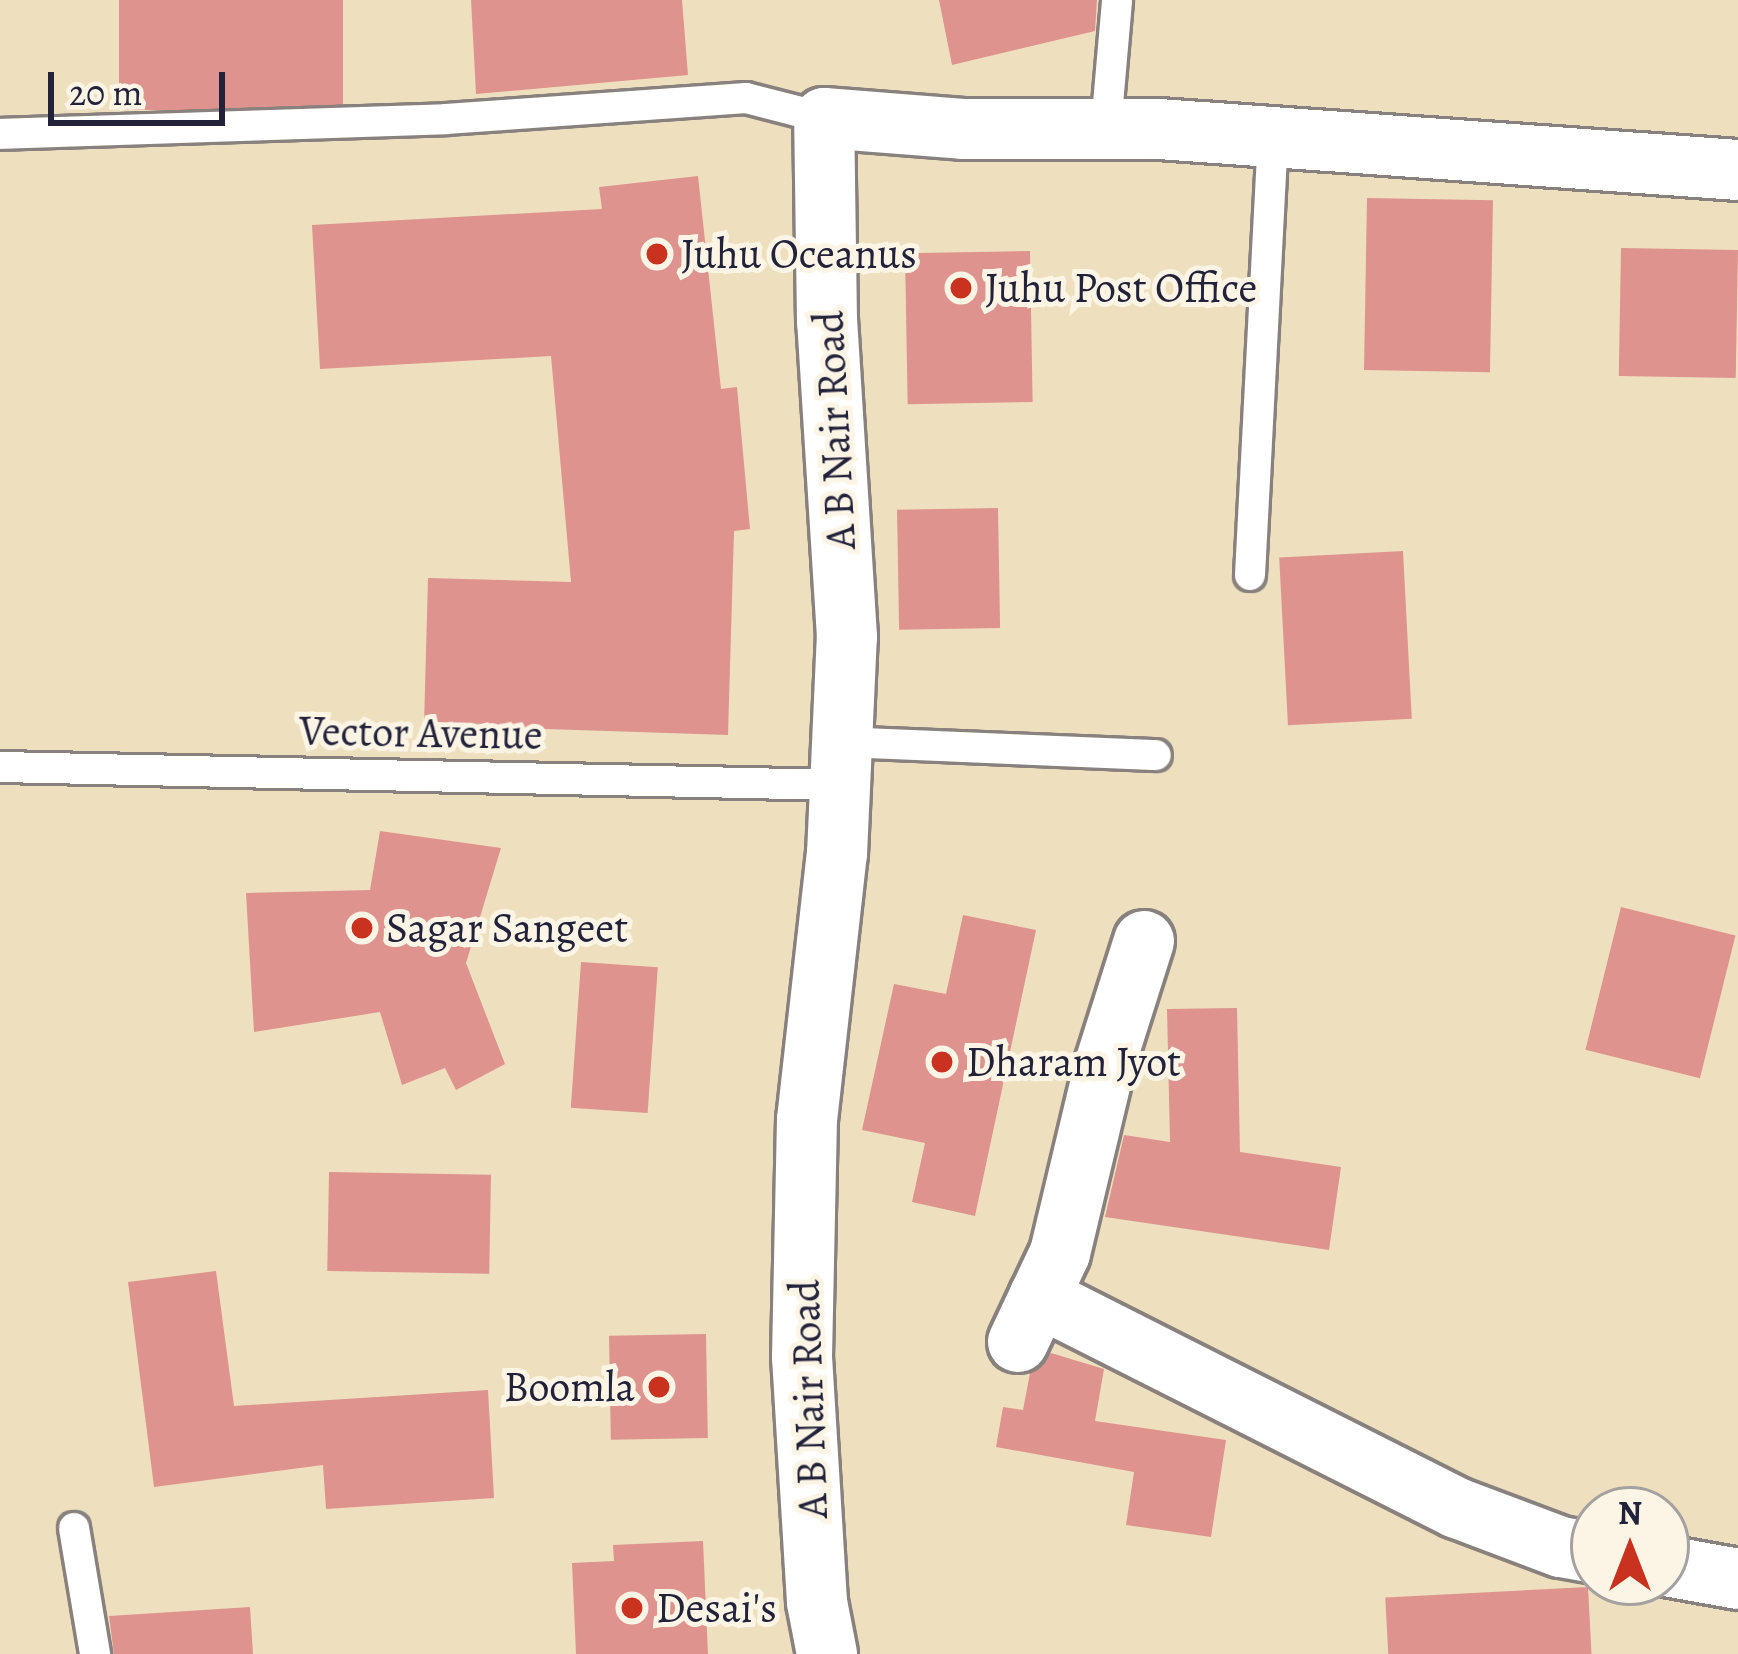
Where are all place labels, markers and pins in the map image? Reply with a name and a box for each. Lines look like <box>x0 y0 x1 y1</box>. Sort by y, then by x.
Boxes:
place label: Juhu Oceanus <box>681 229 917 279</box>
marker: Juhu Oceanus <box>644 241 670 267</box>
place label: Juhu Post Office <box>985 263 1257 313</box>
marker: Juhu Post Office <box>948 275 974 301</box>
place label: Sagar Sangeet <box>386 903 628 953</box>
marker: Sagar Sangeet <box>349 915 375 941</box>
place label: Dharam Jyot <box>966 1037 1181 1087</box>
marker: Dharam Jyot <box>929 1049 955 1075</box>
place label: Boomla <box>504 1362 635 1412</box>
marker: Boomla <box>646 1374 672 1400</box>
place label: Desai's <box>656 1583 777 1633</box>
marker: Desai's <box>619 1595 645 1621</box>

